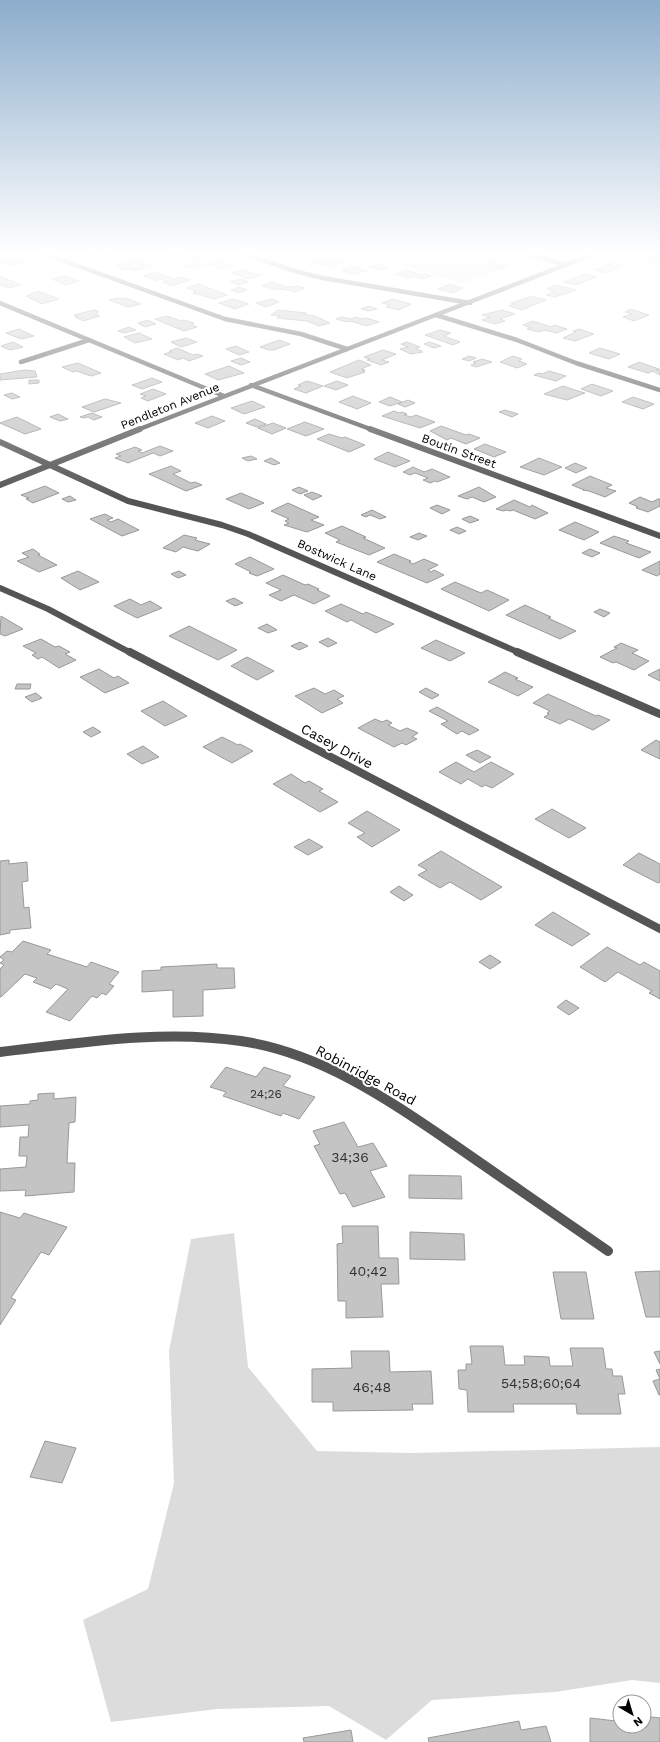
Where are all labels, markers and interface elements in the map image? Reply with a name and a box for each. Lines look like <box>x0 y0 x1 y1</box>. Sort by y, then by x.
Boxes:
street label: Pendleton Avenue <box>119 380 221 432</box>
street label: Boutin Street <box>420 431 498 471</box>
street label: Bostwick Lane <box>295 536 379 584</box>
street label: Casey Drive <box>298 720 376 772</box>
street label: Robinridge Road <box>313 1042 419 1108</box>
house number: 24;26 <box>250 1087 282 1101</box>
house number: 34;36 <box>331 1149 369 1165</box>
house number: 40;42 <box>349 1263 387 1279</box>
house number: 54;58;60;64 <box>501 1375 581 1391</box>
house number: 46;48 <box>353 1379 391 1395</box>
north arrow <box>612 1694 652 1734</box>
text: N <box>631 1714 645 1729</box>

